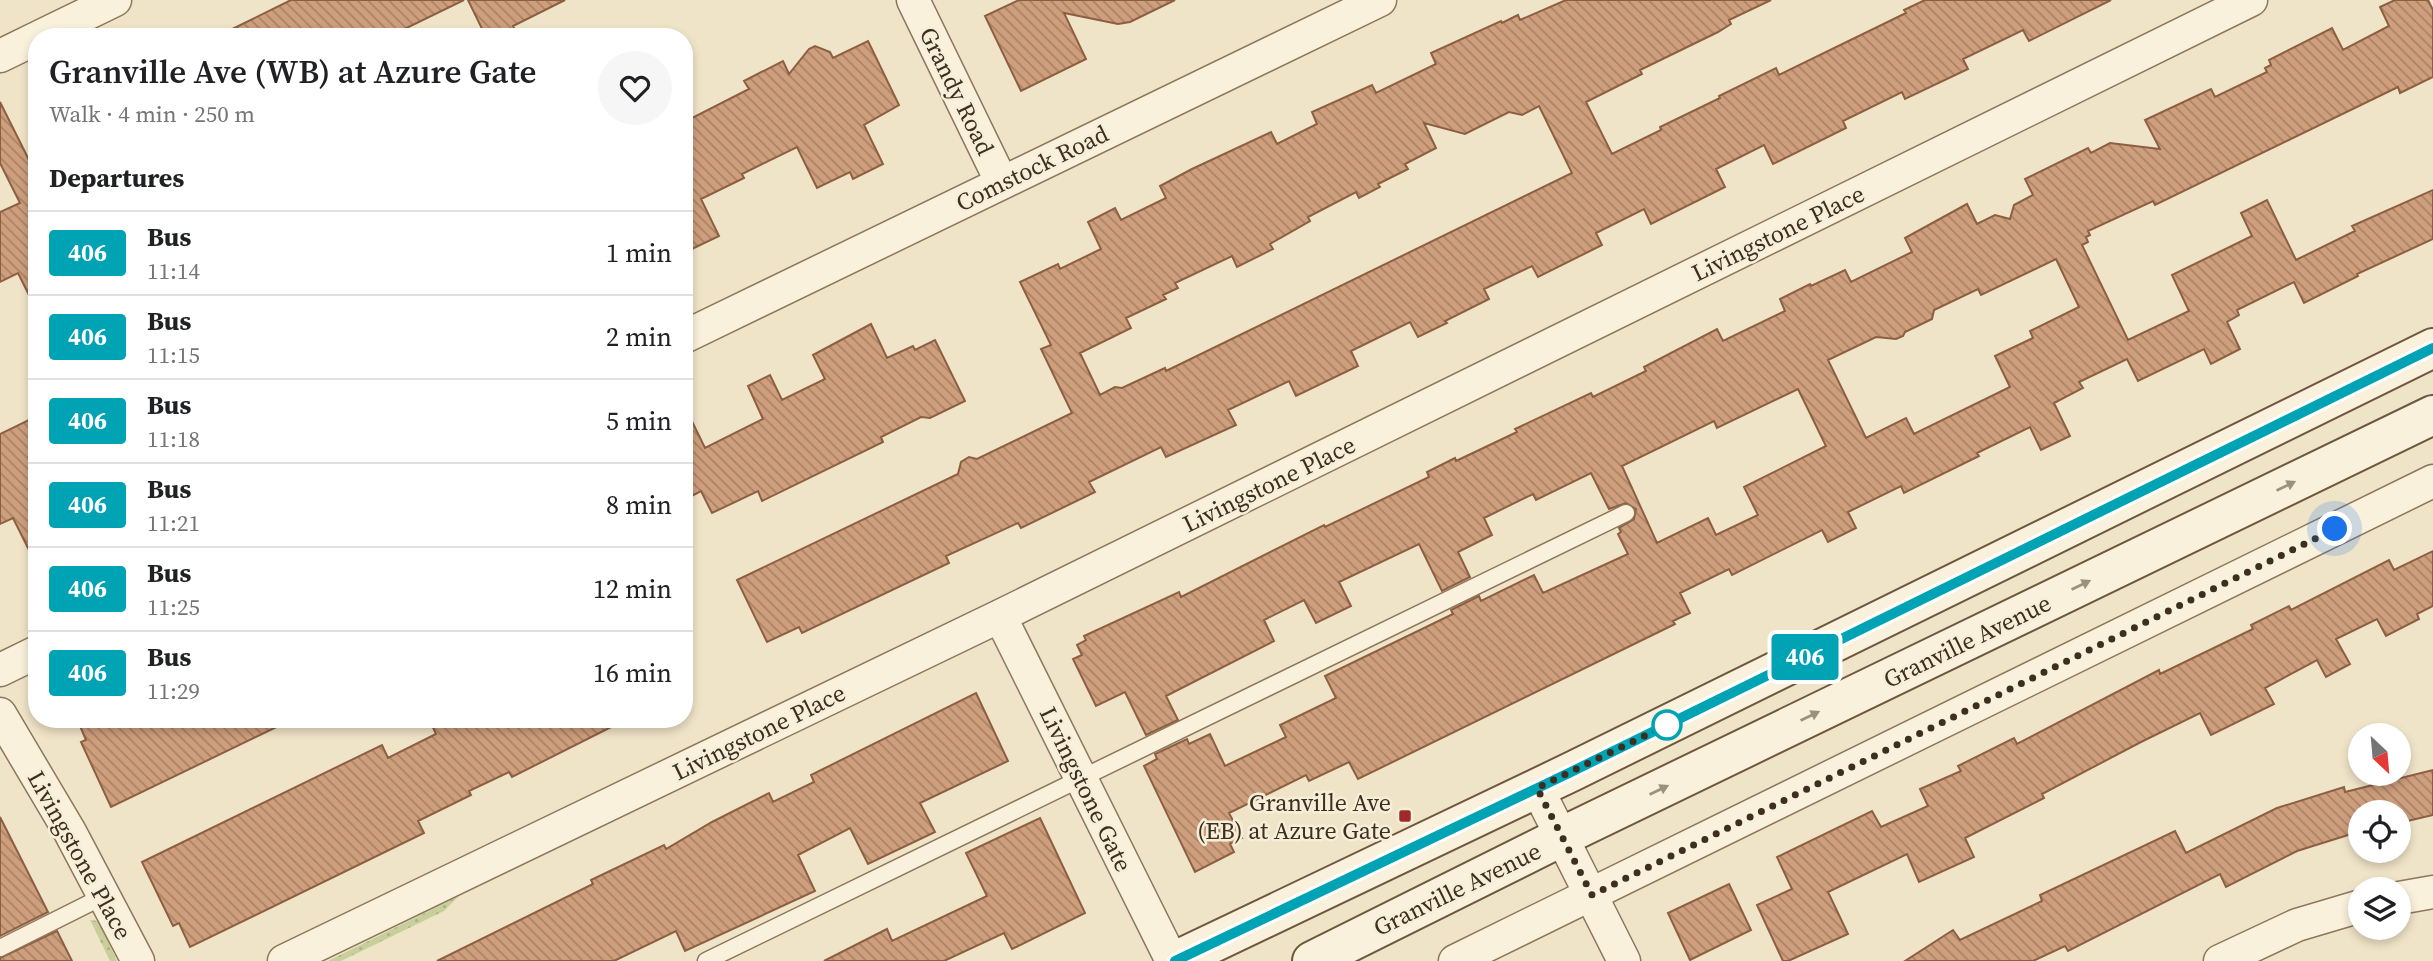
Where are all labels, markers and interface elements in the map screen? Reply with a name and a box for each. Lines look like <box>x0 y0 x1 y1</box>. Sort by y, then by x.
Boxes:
street label: Grandy Road <box>912 22 1002 161</box>
text: Granville Ave (WB) at Azure Gate <box>49 49 537 94</box>
button: heart <box>598 51 672 125</box>
text: Walk · 4 min · 250 m <box>49 98 255 130</box>
street label: Comstock Road <box>950 117 1114 219</box>
text: Departures <box>49 160 184 196</box>
street label: Livingstone Place <box>1686 177 1870 289</box>
text: Bus <box>147 219 191 255</box>
text: 1 min <box>606 235 672 271</box>
text: 406 <box>68 236 107 269</box>
text: 11:14 <box>147 255 200 287</box>
text: Bus <box>147 303 191 339</box>
text: 2 min <box>606 319 672 355</box>
text: 406 <box>68 320 107 353</box>
text: 11:15 <box>147 339 200 371</box>
text: Bus <box>147 387 191 423</box>
text: 5 min <box>606 403 672 439</box>
text: 406 <box>68 404 107 437</box>
text: 11:18 <box>147 423 200 455</box>
street label: Livingstone Place <box>1177 428 1361 540</box>
text: Bus <box>147 471 191 507</box>
one-way arrow <box>2276 480 2296 492</box>
text: 8 min <box>606 487 672 523</box>
text: 406 <box>68 488 107 521</box>
text: 11:21 <box>147 507 200 539</box>
your location <box>2317 511 2352 546</box>
text: Bus <box>147 555 191 591</box>
text: 12 min <box>593 571 672 607</box>
text: 406 <box>68 572 107 605</box>
one-way arrow <box>2071 579 2091 591</box>
street label: Granville Avenue <box>1878 586 2056 696</box>
text: 11:25 <box>147 591 200 623</box>
line badge: 406 <box>1765 634 1845 680</box>
text: Bus <box>147 639 191 675</box>
text: 406 <box>1785 640 1825 673</box>
text: 16 min <box>593 655 672 691</box>
text: 406 <box>68 656 107 689</box>
text: 11:29 <box>147 675 200 707</box>
street label: Livingstone Place <box>667 676 851 788</box>
street label: Livingstone Gate <box>1032 701 1140 877</box>
unlabelled marker <box>1652 710 1682 740</box>
one-way arrow <box>1800 711 1820 722</box>
north arrow <box>2348 723 2412 786</box>
map controls <box>2348 723 2411 940</box>
street label: Livingstone Place <box>20 765 140 945</box>
one-way arrow <box>1649 784 1669 796</box>
place label: Granville Ave (EB) at Azure Gate <box>1197 786 1391 847</box>
button: locate <box>2348 800 2411 863</box>
marker: Granville Ave (EB) at Azure Gate <box>1397 808 1413 824</box>
street label: Granville Avenue <box>1368 834 1546 944</box>
button: layers <box>2348 877 2411 940</box>

